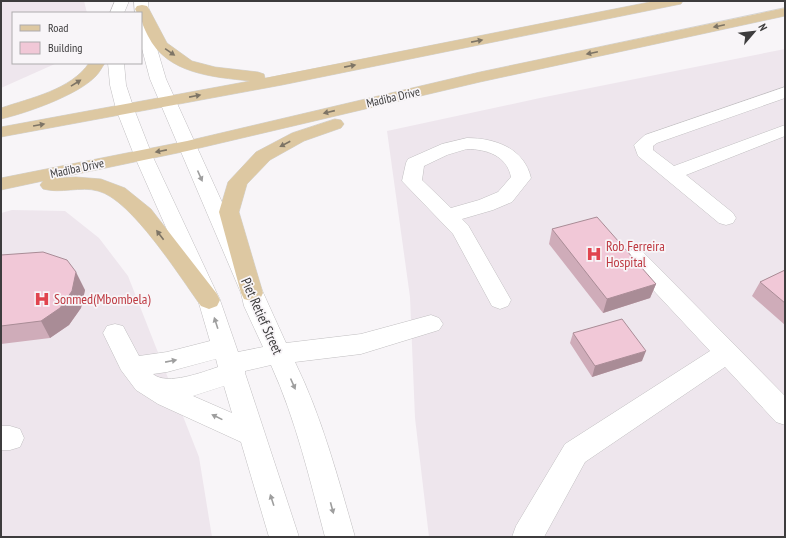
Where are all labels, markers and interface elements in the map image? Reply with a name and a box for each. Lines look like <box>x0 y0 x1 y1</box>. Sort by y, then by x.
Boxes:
legend <box>12 12 142 64</box>
north arrow <box>734 12 774 52</box>
text: Road <box>48 20 68 35</box>
text: N <box>755 21 770 33</box>
one-way arrow <box>713 24 726 30</box>
one-way arrow <box>471 37 483 43</box>
text: Building <box>48 40 83 55</box>
one-way arrow <box>164 48 175 56</box>
one-way arrow <box>586 50 598 56</box>
one-way arrow <box>344 63 356 69</box>
one-way arrow <box>70 80 82 87</box>
street label: Madiba Drive <box>365 84 421 110</box>
one-way arrow <box>189 93 201 99</box>
one-way arrow <box>323 110 335 116</box>
one-way arrow <box>33 122 45 128</box>
one-way arrow <box>279 141 291 147</box>
one-way arrow <box>155 148 167 154</box>
street label: Madiba Drive <box>49 155 105 181</box>
one-way arrow <box>198 170 204 182</box>
one-way arrow <box>155 230 164 241</box>
place label: Rob Ferreira Hospital <box>606 237 665 271</box>
hospital icon: Rob Ferreira Hospital <box>585 245 603 263</box>
street label: Piet Retief Street <box>237 275 287 357</box>
hospital icon: Sonmed(Mbombela) <box>33 290 51 308</box>
place label: Sonmed(Mbombela) <box>54 290 151 308</box>
one-way arrow <box>213 316 219 328</box>
one-way arrow <box>165 358 177 364</box>
one-way arrow <box>290 378 296 389</box>
one-way arrow <box>211 414 223 420</box>
one-way arrow <box>269 494 275 506</box>
one-way arrow <box>329 502 335 514</box>

